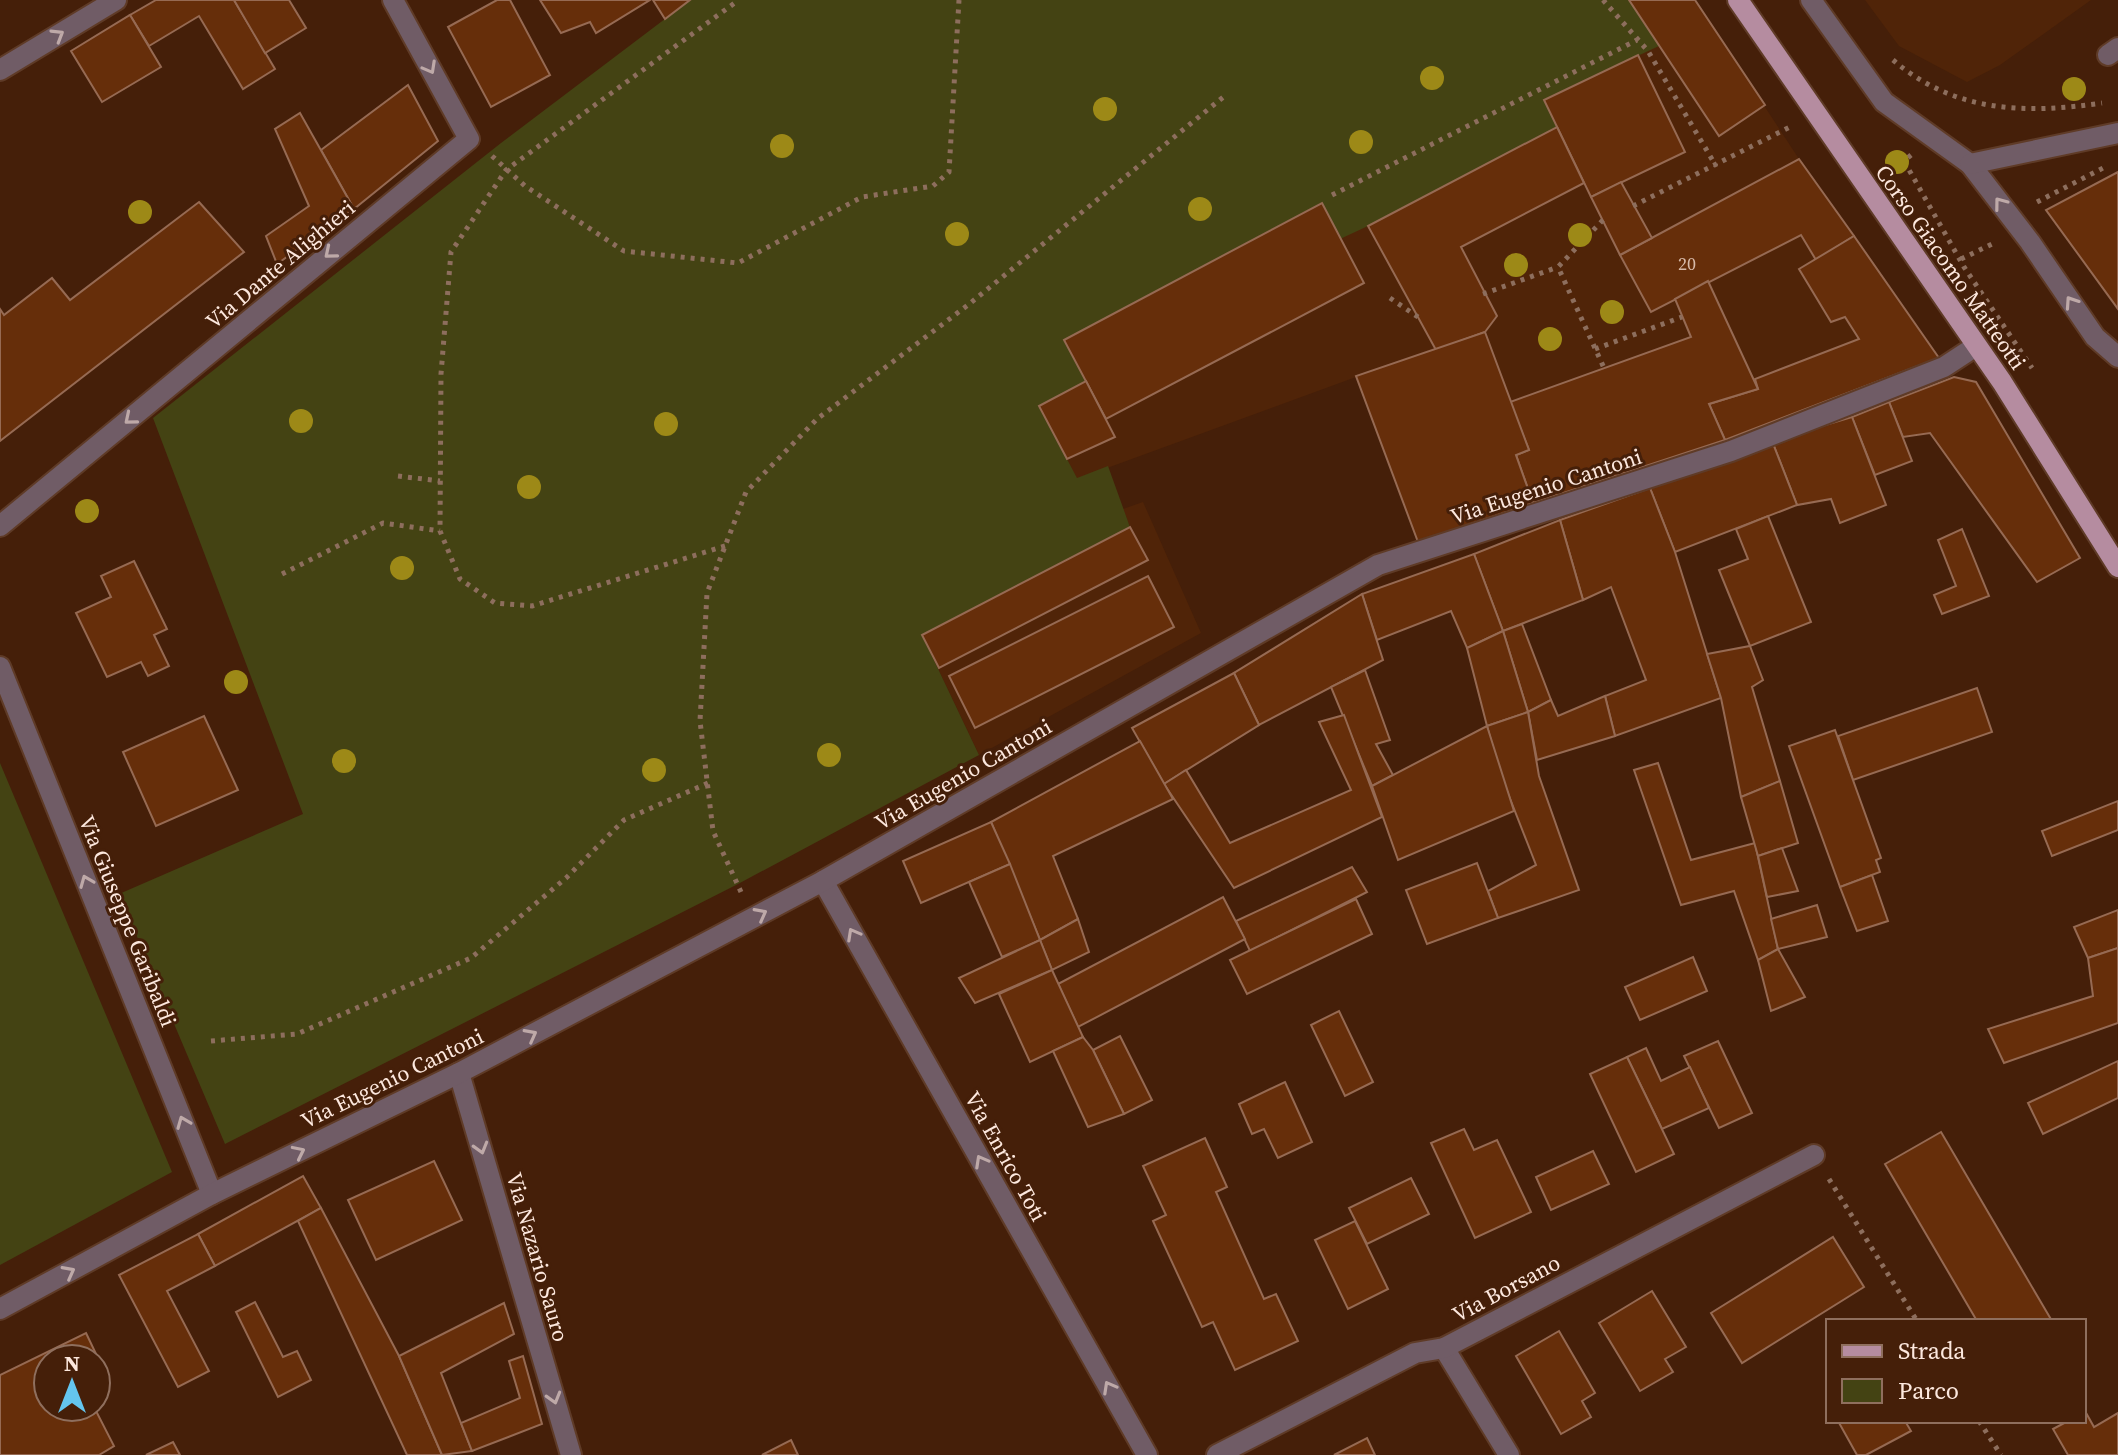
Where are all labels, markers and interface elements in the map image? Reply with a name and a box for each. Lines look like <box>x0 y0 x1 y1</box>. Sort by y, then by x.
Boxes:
one-way arrow <box>49 30 64 45</box>
one-way arrow <box>421 60 436 75</box>
street label: Corso Giacomo Matteotti <box>1869 159 2033 375</box>
street label: Via Dante Alighieri <box>199 193 361 335</box>
one-way arrow <box>1996 197 2010 212</box>
one-way arrow <box>325 243 340 258</box>
house number: 20 <box>1678 251 1696 276</box>
one-way arrow <box>2066 297 2081 311</box>
one-way arrow <box>125 409 139 424</box>
street label: Via Eugenio Cantoni <box>1446 441 1646 531</box>
street label: Via Eugenio Cantoni <box>869 711 1057 837</box>
street label: Via Giuseppe Garibaldi <box>72 811 184 1031</box>
one-way arrow <box>79 875 96 889</box>
one-way arrow <box>753 909 768 924</box>
one-way arrow <box>847 929 863 943</box>
street label: Via Eugenio Cantoni <box>296 1021 488 1135</box>
one-way arrow <box>523 1030 538 1045</box>
street label: Via Enrico Toti <box>958 1086 1054 1226</box>
one-way arrow <box>176 1116 193 1130</box>
one-way arrow <box>472 1141 488 1155</box>
one-way arrow <box>290 1146 305 1162</box>
one-way arrow <box>975 1155 991 1170</box>
street label: Via Nazario Sauro <box>499 1169 577 1345</box>
street label: Via Borsano <box>1447 1247 1565 1329</box>
one-way arrow <box>60 1267 75 1282</box>
legend <box>1826 1319 2086 1423</box>
text: Strada <box>1898 1334 1966 1367</box>
north arrow <box>32 1343 112 1423</box>
text: N <box>64 1348 80 1378</box>
text: Parco <box>1898 1374 1959 1407</box>
one-way arrow <box>1103 1381 1119 1396</box>
one-way arrow <box>545 1390 561 1404</box>

